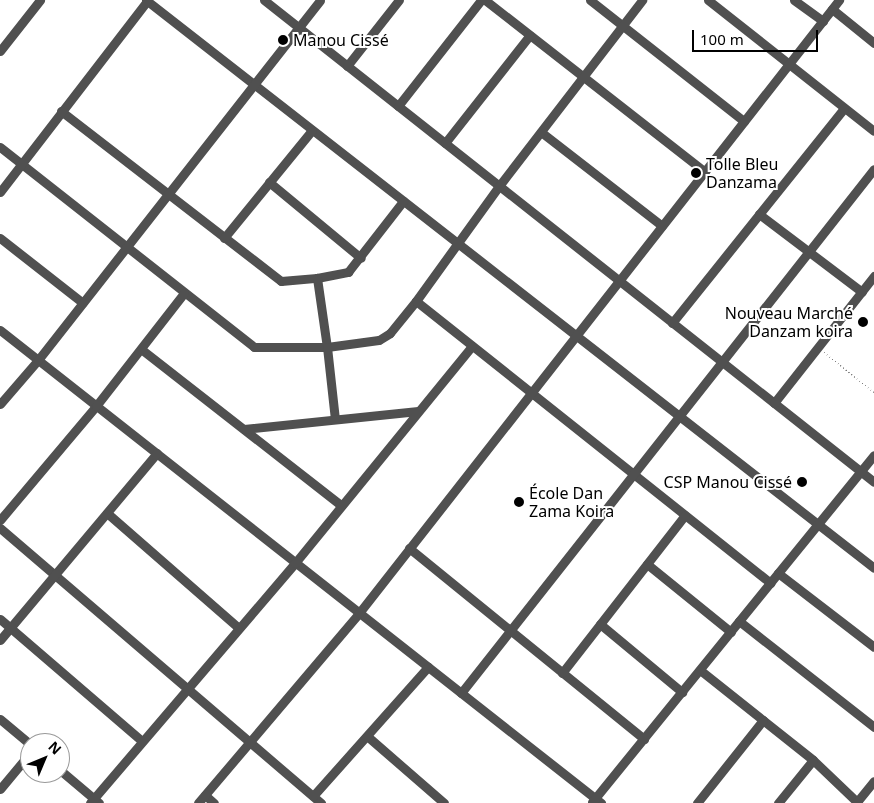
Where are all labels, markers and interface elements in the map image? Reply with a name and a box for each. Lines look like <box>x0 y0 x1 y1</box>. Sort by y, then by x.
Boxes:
scale bar <box>694 20 820 52</box>
text: 100 m <box>700 29 744 49</box>
place label: Manou Cissé <box>293 30 389 50</box>
marker: Manou Cissé <box>277 34 289 46</box>
place label: Tolle Bleu Danzama <box>706 154 778 192</box>
marker: Tolle Bleu Danzama <box>690 167 702 179</box>
place label: Nouveau Marché Danzam koira <box>725 303 853 341</box>
marker: Nouveau Marché Danzam koira <box>857 316 869 328</box>
place label: CSP Manou Cissé <box>664 472 792 492</box>
marker: CSP Manou Cissé <box>796 476 808 488</box>
place label: École Dan Zama Koira <box>529 483 614 521</box>
marker: École Dan Zama Koira <box>513 496 525 508</box>
north arrow <box>20 733 70 783</box>
text: N <box>45 737 66 758</box>

